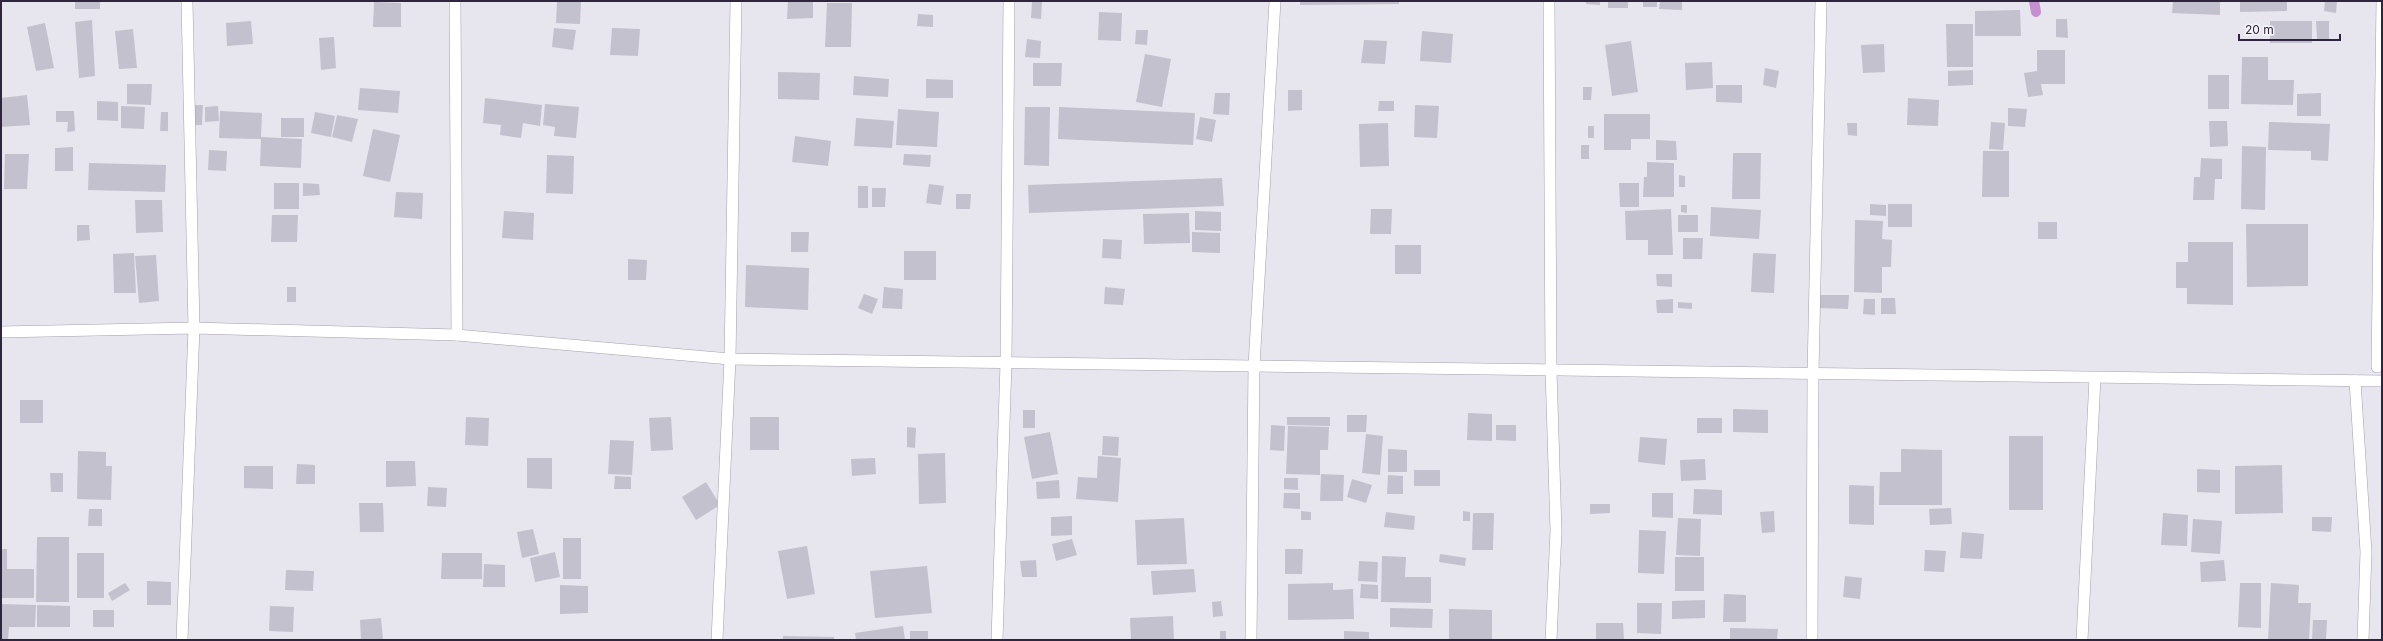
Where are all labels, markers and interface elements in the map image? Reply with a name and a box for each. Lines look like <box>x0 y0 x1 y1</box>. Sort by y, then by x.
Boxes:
scale bar <box>2239 16 2340 42</box>
text: 20 m <box>2245 22 2274 37</box>

